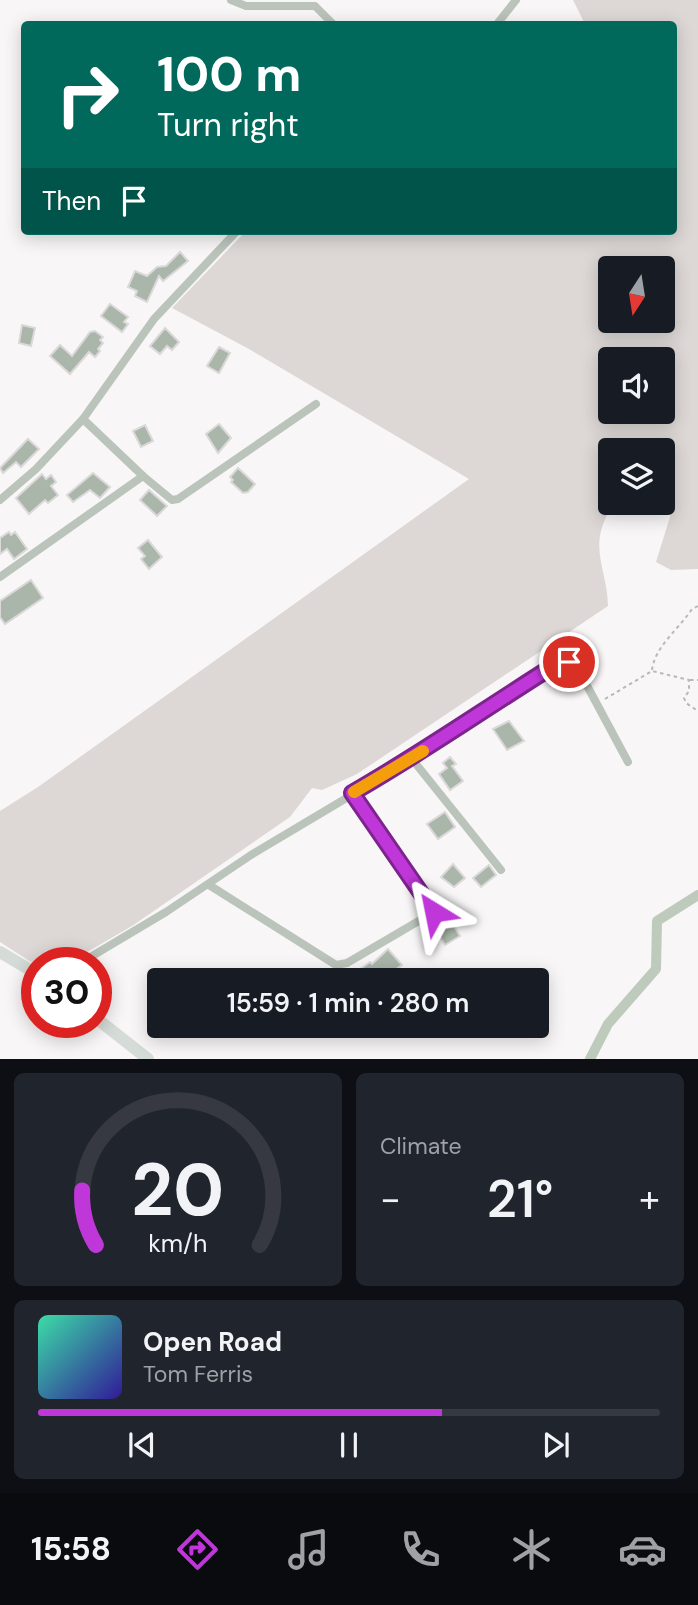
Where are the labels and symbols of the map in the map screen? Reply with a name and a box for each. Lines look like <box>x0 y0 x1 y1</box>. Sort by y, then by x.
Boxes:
north arrow <box>598 256 676 332</box>
pin <box>539 632 599 692</box>
position arrow <box>397 875 471 949</box>
speed limit sign: 30 <box>21 947 112 1038</box>

